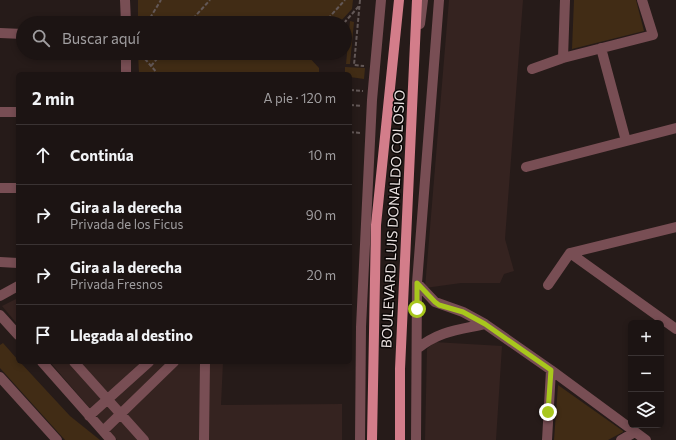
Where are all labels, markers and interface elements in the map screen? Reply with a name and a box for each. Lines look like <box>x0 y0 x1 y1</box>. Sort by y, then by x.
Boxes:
search box <box>16 16 352 60</box>
icon: search <box>30 27 52 49</box>
text: Buscar aquí <box>62 29 140 47</box>
text: 2 min <box>32 88 74 109</box>
street label: BOULEVARD LUIS DONALDO COLOSIO <box>377 89 408 349</box>
text: A pie · 120 m <box>264 90 336 106</box>
icon: ahead <box>32 144 54 166</box>
text: Continúa <box>70 146 134 164</box>
text: 10 m <box>308 147 336 163</box>
text: Gira a la derecha <box>70 198 182 216</box>
icon: right <box>32 204 54 226</box>
text: 90 m <box>306 207 336 223</box>
text: Privada de los Ficus <box>70 216 183 232</box>
text: Gira a la derecha <box>70 258 182 276</box>
icon: right <box>32 264 54 286</box>
text: 20 m <box>307 267 336 283</box>
text: Privada Fresnos <box>70 276 163 292</box>
route start <box>408 300 426 318</box>
map controls <box>628 320 664 428</box>
button: + <box>628 320 664 356</box>
icon: arrive <box>32 324 54 346</box>
text: Llegada al destino <box>70 326 193 344</box>
button: − <box>628 356 664 392</box>
button: layers <box>628 392 664 428</box>
route end <box>539 403 557 421</box>

